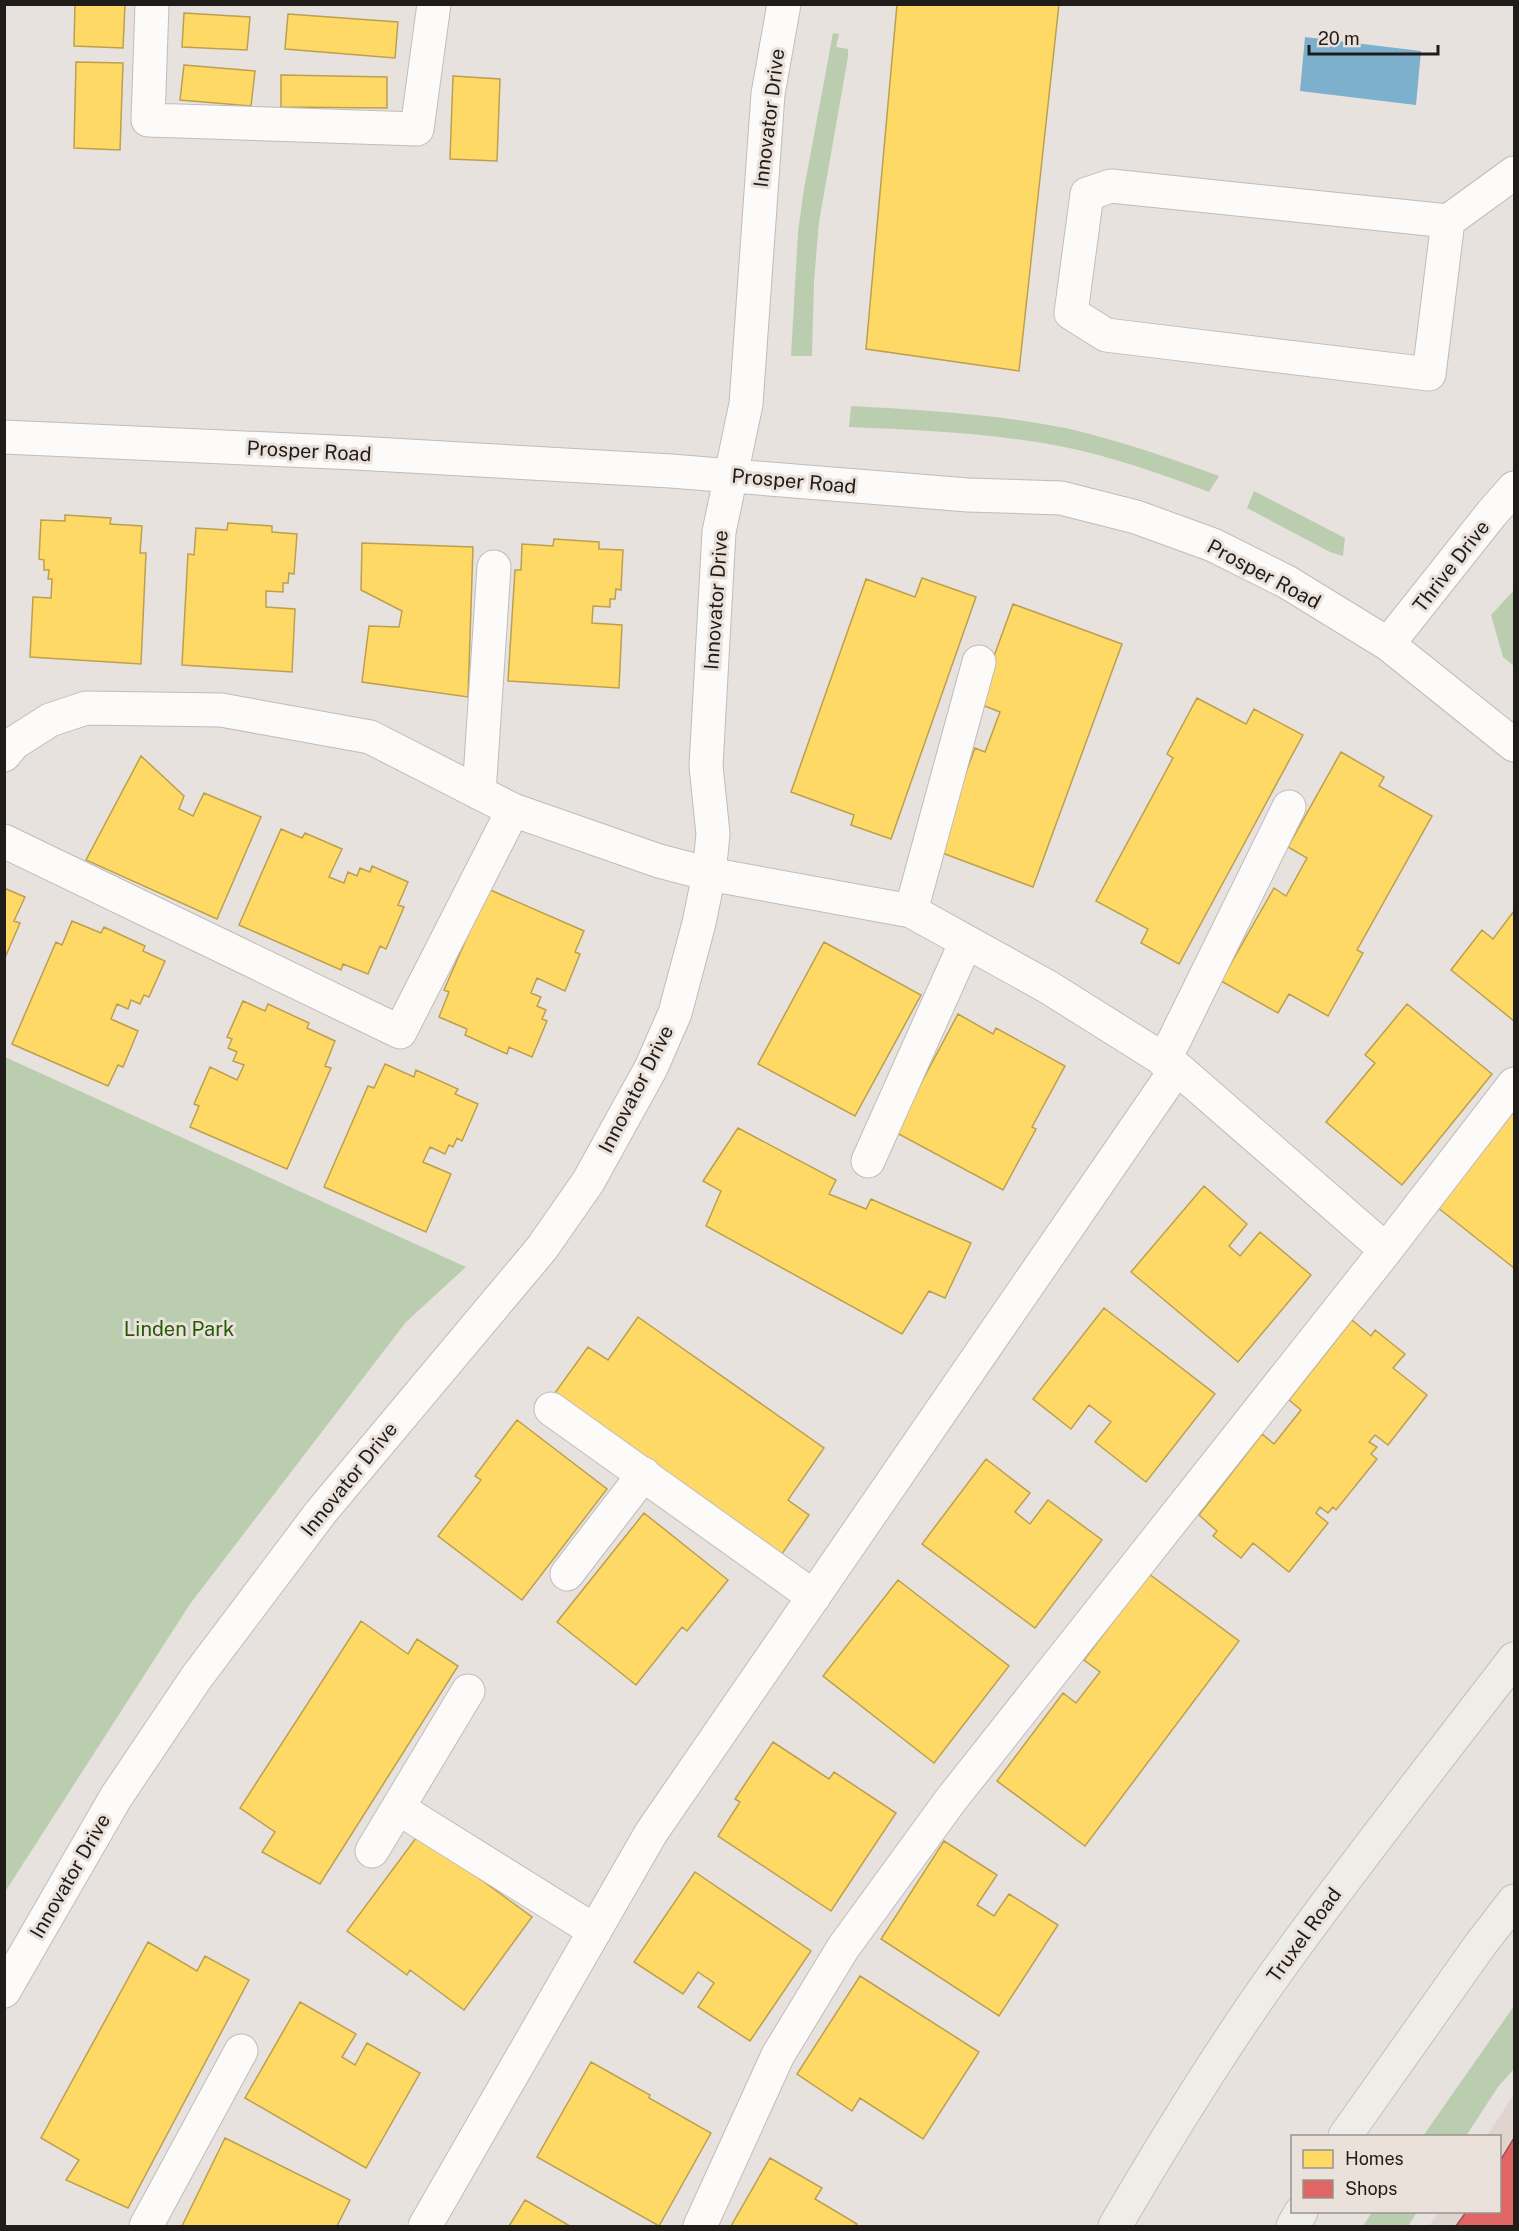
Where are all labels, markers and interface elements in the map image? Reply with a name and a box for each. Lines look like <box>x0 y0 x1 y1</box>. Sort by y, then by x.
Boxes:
scale bar <box>1309 18 1438 56</box>
text: 20 m <box>1318 28 1360 49</box>
street label: Innovator Drive <box>749 47 789 189</box>
street label: Prosper Road <box>246 436 372 466</box>
street label: Prosper Road <box>731 464 857 498</box>
street label: Thrive Drive <box>1408 515 1494 617</box>
street label: Innovator Drive <box>699 529 733 671</box>
street label: Prosper Road <box>1203 534 1325 614</box>
street label: Innovator Drive <box>594 1021 678 1157</box>
park label: Linden Park <box>124 1317 234 1341</box>
street label: Innovator Drive <box>296 1417 402 1541</box>
street label: Innovator Drive <box>25 1810 115 1942</box>
street label: Truxel Road <box>1262 1883 1346 1987</box>
legend <box>1291 2135 1501 2213</box>
text: Homes <box>1345 2148 1404 2169</box>
text: Shops <box>1345 2178 1397 2199</box>

